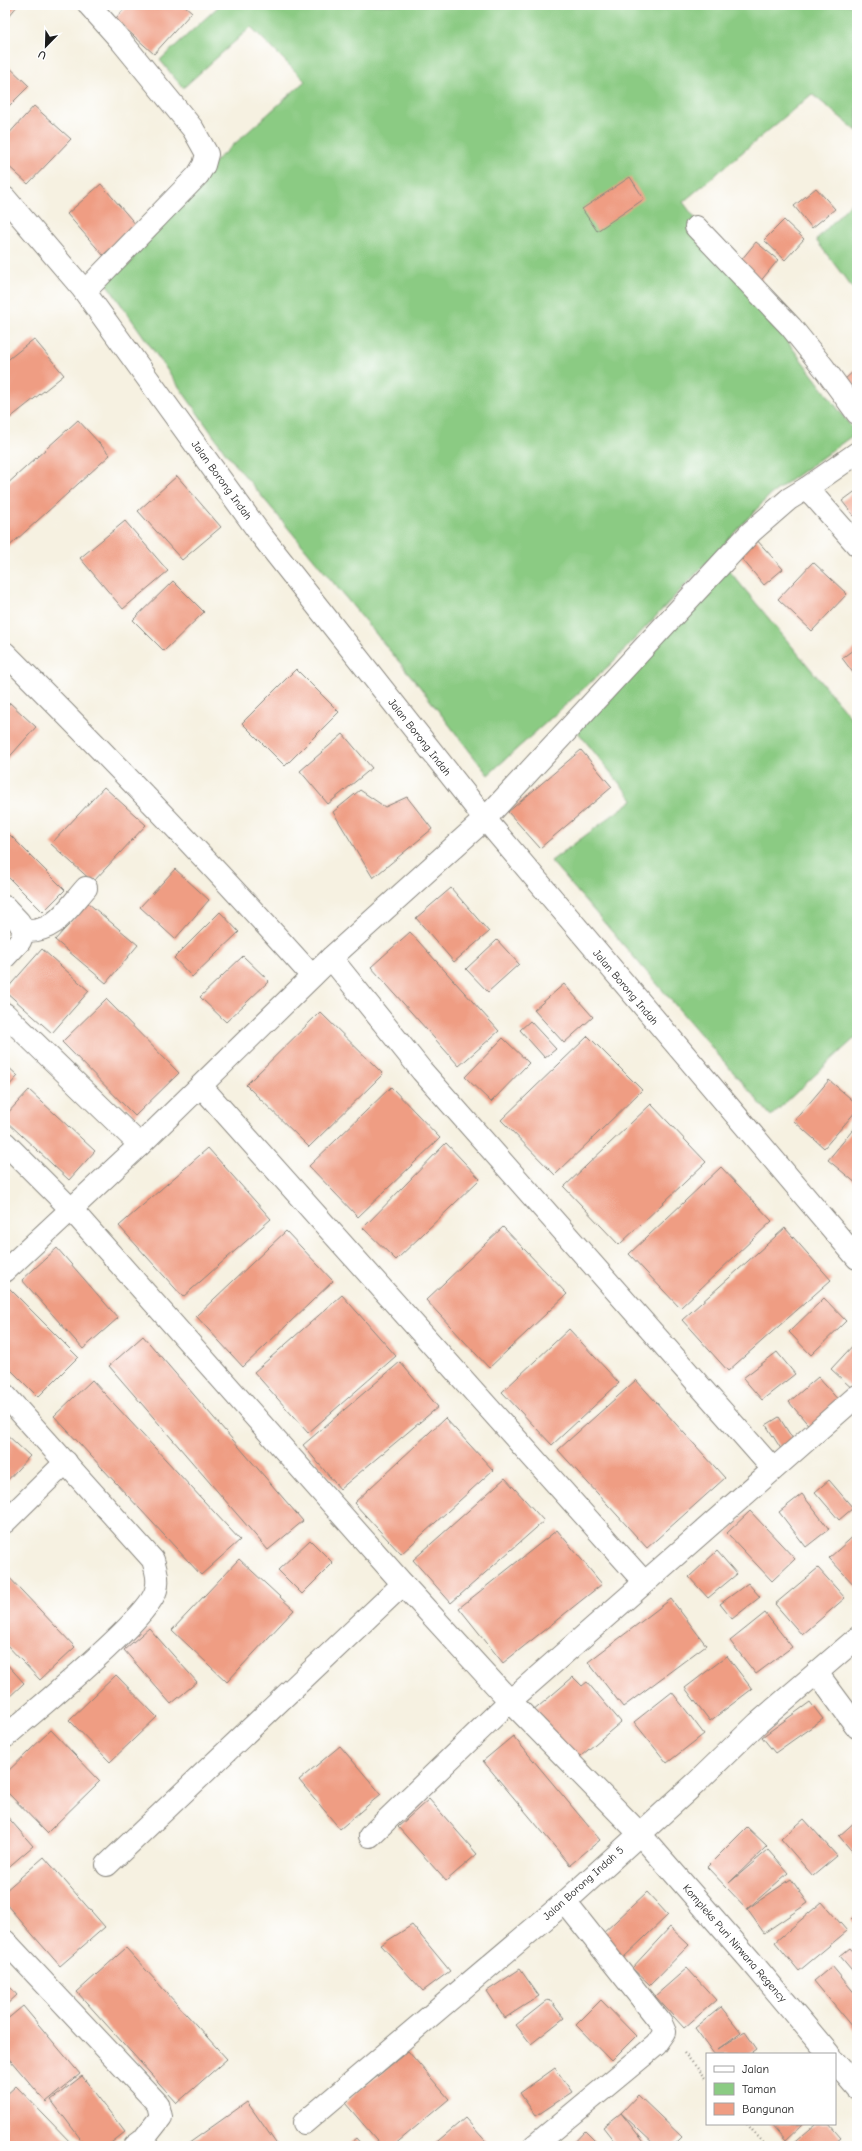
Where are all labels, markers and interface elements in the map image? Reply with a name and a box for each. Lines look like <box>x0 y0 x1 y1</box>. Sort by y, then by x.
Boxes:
north arrow <box>26 26 66 66</box>
text: U <box>36 47 48 62</box>
street label: Jalan Borong Indah <box>189 438 255 522</box>
street label: Jalan Borong Indah <box>385 696 454 779</box>
street label: Jalan Borong Indah <box>590 947 661 1028</box>
street label: Jalan Borong Indah 5 <box>540 1844 626 1923</box>
street label: Kompleks Puri Nirwana Regency <box>680 1882 789 2005</box>
legend <box>706 2053 836 2125</box>
text: Jalan <box>742 2062 769 2076</box>
text: Taman <box>742 2082 776 2096</box>
text: Bangunan <box>742 2102 794 2116</box>

